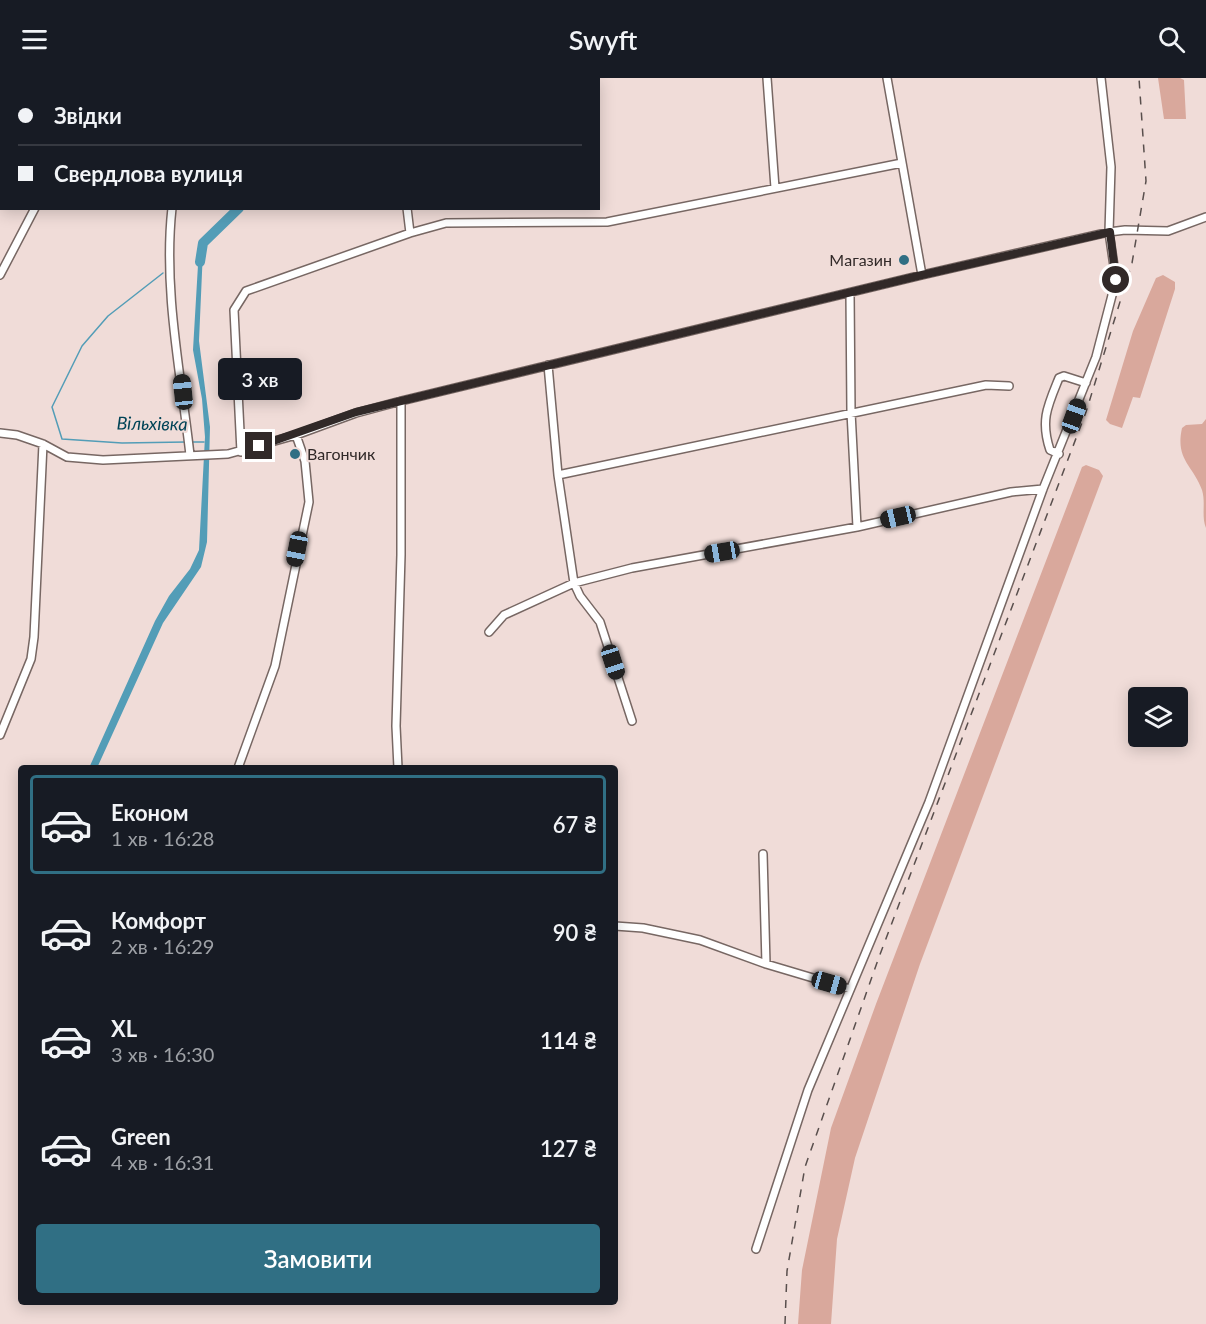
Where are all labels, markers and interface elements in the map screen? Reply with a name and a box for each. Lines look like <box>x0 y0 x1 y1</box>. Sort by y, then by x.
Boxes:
icon: menu <box>18 23 51 56</box>
text: Swyft <box>569 23 637 56</box>
icon: search <box>1155 23 1188 56</box>
text: Звідки <box>54 102 122 129</box>
text: Свердлова вулиця <box>54 160 243 187</box>
place label: Mагазин <box>829 250 892 269</box>
marker: Mагазин <box>897 253 911 267</box>
route start <box>1102 266 1129 293</box>
callout: 3 хв <box>217 359 301 401</box>
text: 3 хв <box>242 367 278 391</box>
car <box>172 373 194 411</box>
car <box>1059 396 1089 436</box>
water label: Вільхівка <box>116 411 188 435</box>
route end <box>245 432 272 459</box>
place label: Вагончик <box>307 444 376 463</box>
marker: Вагончик <box>288 447 302 461</box>
car <box>878 504 918 530</box>
car <box>285 530 309 568</box>
car <box>703 540 741 564</box>
car <box>599 642 627 682</box>
map controls <box>1128 687 1188 747</box>
button: layers <box>1128 687 1188 747</box>
icon: car <box>39 798 93 852</box>
text: Економ <box>111 799 189 826</box>
text: 67 ₴ <box>553 811 597 838</box>
text: 1 хв · 16:28 <box>111 826 214 850</box>
icon: car <box>39 906 93 960</box>
text: Комфорт <box>111 907 206 934</box>
text: 90 ₴ <box>553 919 597 946</box>
text: 2 хв · 16:29 <box>111 934 214 958</box>
car <box>809 969 849 997</box>
icon: car <box>39 1014 93 1068</box>
text: XL <box>111 1015 137 1042</box>
text: 114 ₴ <box>540 1027 597 1054</box>
text: 3 хв · 16:30 <box>111 1042 214 1066</box>
icon: car <box>39 1122 93 1176</box>
text: Green <box>111 1123 171 1150</box>
text: 127 ₴ <box>540 1135 597 1162</box>
text: 4 хв · 16:31 <box>111 1150 214 1174</box>
button: Замовити <box>36 1224 600 1293</box>

